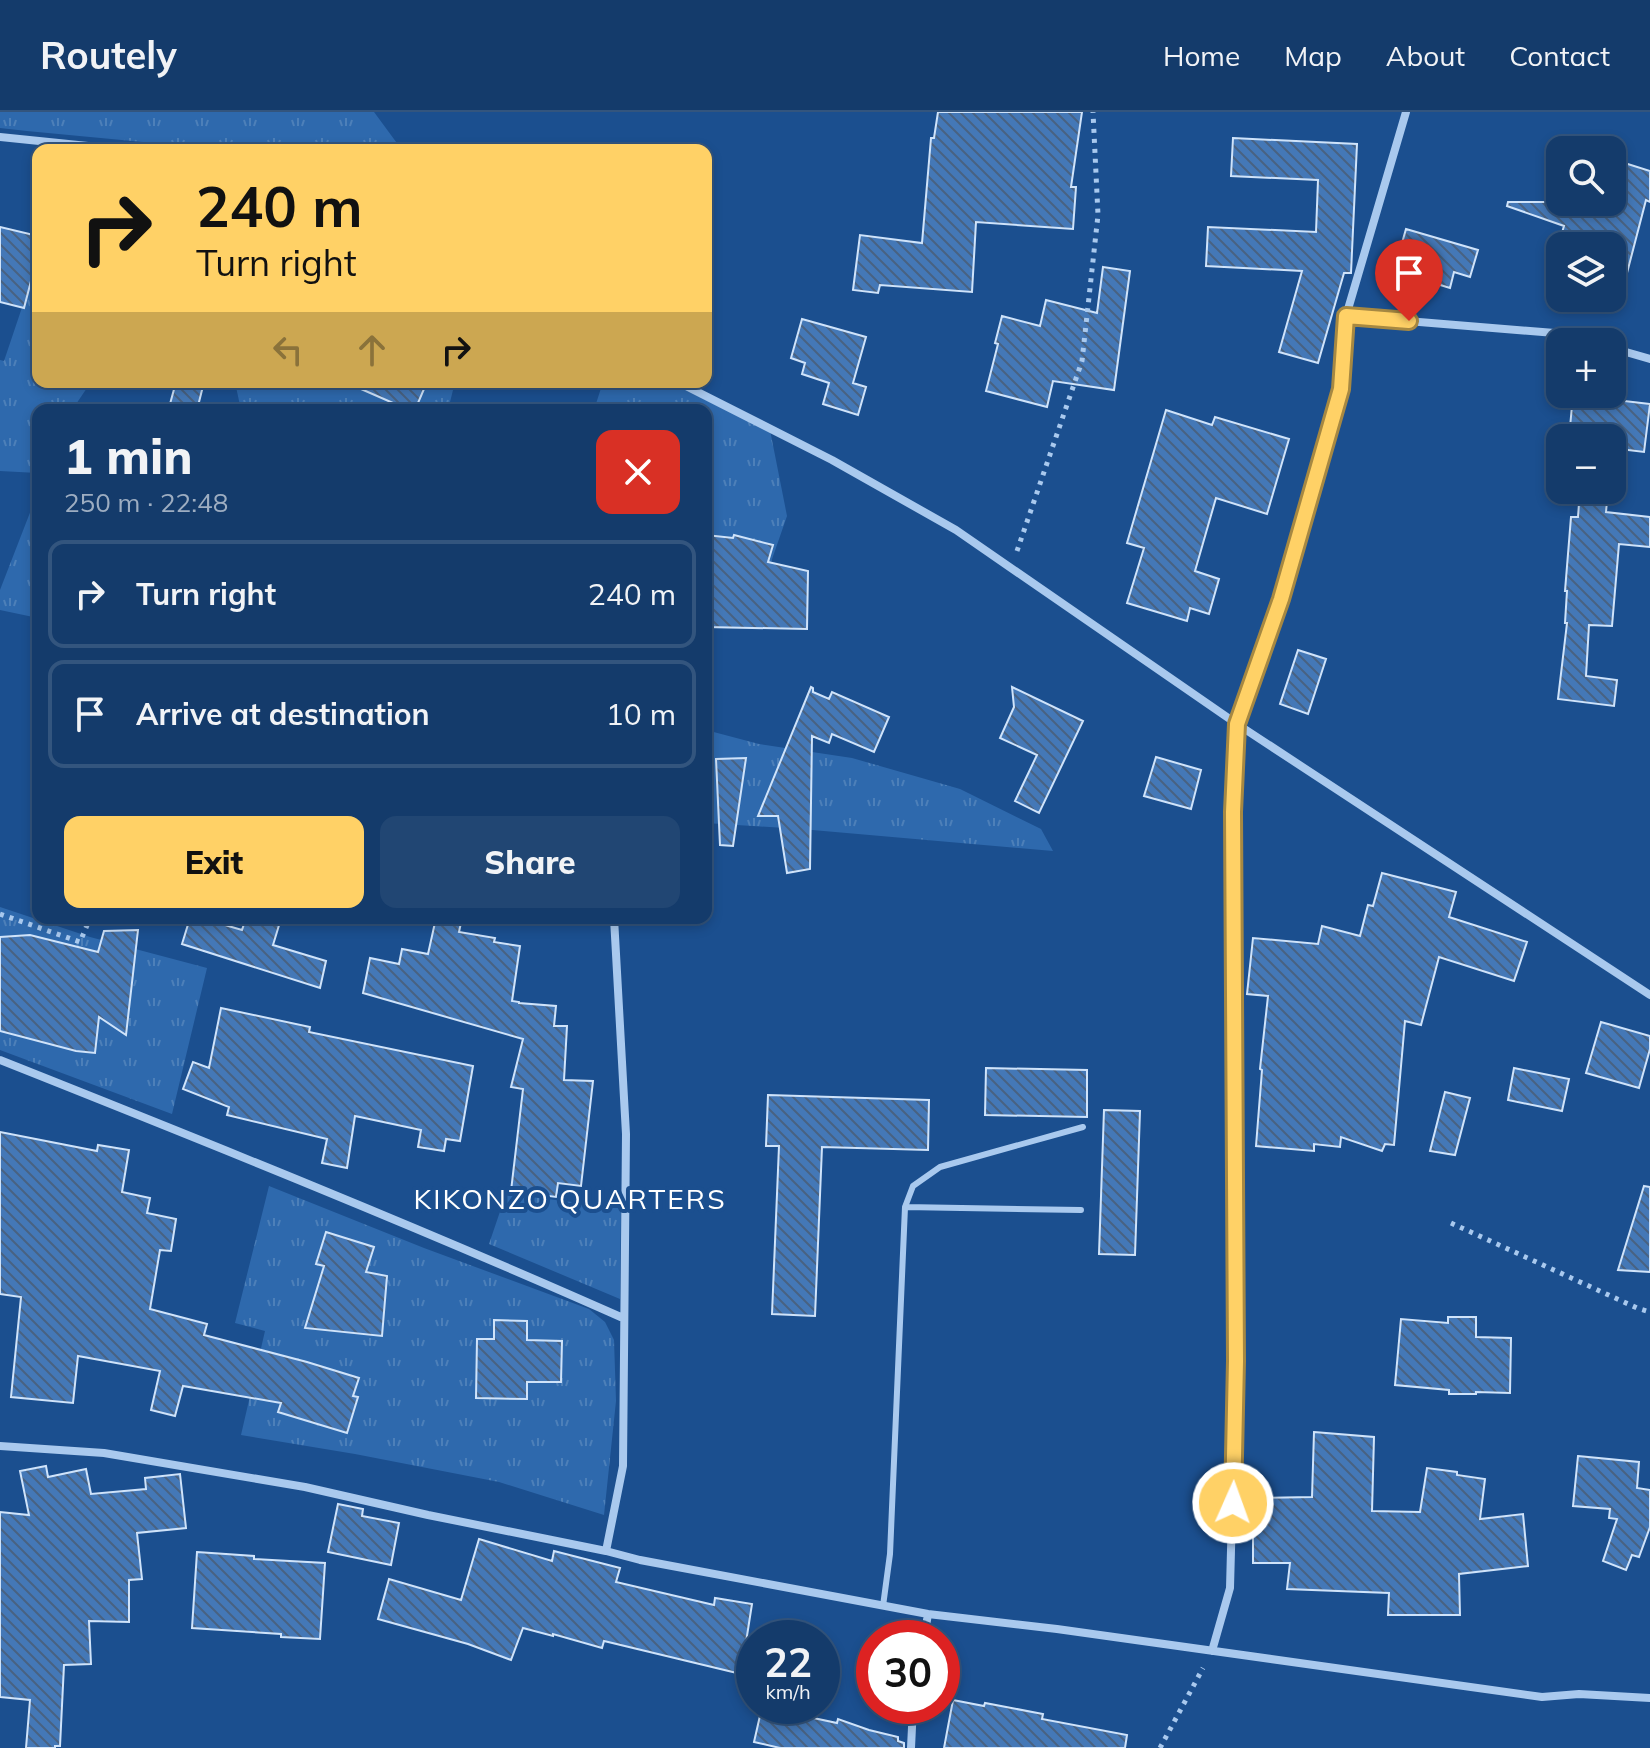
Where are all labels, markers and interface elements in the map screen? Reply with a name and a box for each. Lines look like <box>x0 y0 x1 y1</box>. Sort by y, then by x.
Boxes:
text: Routely <box>40 31 177 79</box>
text: Home <box>1163 38 1240 73</box>
text: Map <box>1284 38 1342 73</box>
text: About <box>1386 38 1465 73</box>
text: Contact <box>1509 38 1610 73</box>
map controls <box>1546 136 1626 504</box>
button: search <box>1546 136 1626 216</box>
text: 240 m <box>196 171 363 241</box>
icon: right <box>64 176 168 280</box>
button: layers <box>1546 232 1626 312</box>
pin <box>1375 239 1443 321</box>
text: Turn right <box>196 240 357 285</box>
icon: arrive <box>1387 251 1431 295</box>
icon: left <box>266 328 310 372</box>
icon: ahead <box>350 328 394 372</box>
icon: right <box>434 328 478 372</box>
button: + <box>1546 328 1626 408</box>
button: − <box>1546 424 1626 504</box>
text: 1 min <box>64 426 193 486</box>
button: close <box>596 430 680 514</box>
text: 250 m · 22:48 <box>64 486 228 519</box>
icon: right <box>68 572 112 616</box>
text: Turn right <box>136 575 276 613</box>
text: 240 m <box>588 575 676 613</box>
icon: arrive <box>68 692 112 736</box>
text: Arrive at destination <box>136 695 430 733</box>
text: 10 m <box>606 695 676 733</box>
button: Exit <box>64 816 364 908</box>
button: Share <box>380 816 680 908</box>
district label: KIKONZO QUARTERS <box>413 1181 727 1216</box>
position arrow <box>1191 1461 1275 1545</box>
speed limit sign: 30 <box>856 1620 960 1724</box>
text: 22 <box>764 1637 812 1687</box>
text: km/h <box>765 1679 811 1704</box>

